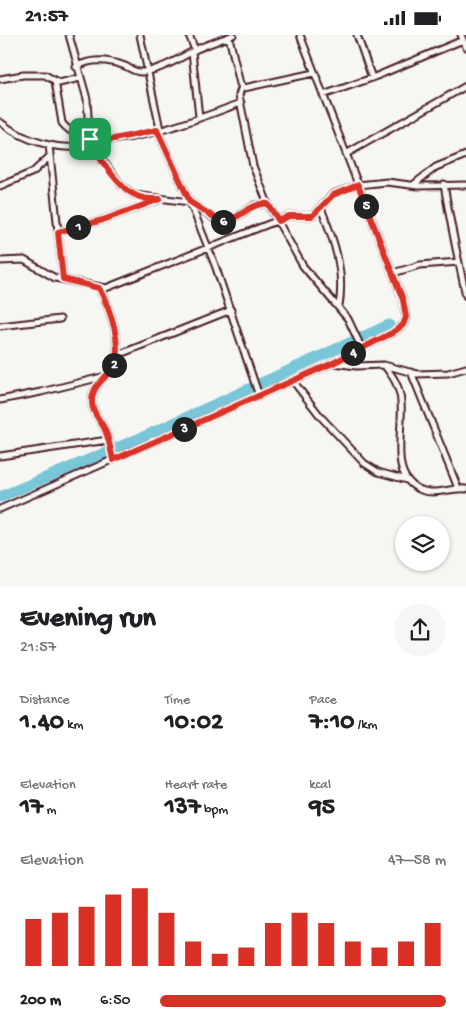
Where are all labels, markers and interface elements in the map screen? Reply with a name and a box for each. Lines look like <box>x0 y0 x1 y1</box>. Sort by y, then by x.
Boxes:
text: 21:57 <box>25 6 68 29</box>
pin <box>69 118 111 160</box>
icon: arrive <box>76 125 104 153</box>
pin: 5 <box>354 193 378 219</box>
text: 5 <box>363 198 370 215</box>
pin: 6 <box>210 209 236 235</box>
text: 6 <box>220 214 227 231</box>
pin: 1 <box>66 215 90 239</box>
text: 1 <box>76 219 81 236</box>
pin: 4 <box>340 341 366 365</box>
text: 4 <box>350 345 357 362</box>
pin: 2 <box>102 353 126 377</box>
text: 2 <box>111 357 118 374</box>
pin: 3 <box>172 417 196 441</box>
text: 3 <box>181 421 188 438</box>
map controls <box>395 516 450 571</box>
button: layers <box>395 516 450 571</box>
text: Evening run <box>20 603 156 636</box>
button: share <box>394 604 446 656</box>
text: 21:57 <box>20 639 56 658</box>
text: Distance <box>20 692 69 709</box>
text: Time <box>165 692 190 709</box>
text: Pace <box>309 692 337 709</box>
text: 1.40 <box>20 709 64 738</box>
text: 10:02 <box>165 709 223 738</box>
text: 7:10 <box>309 709 354 738</box>
text: km <box>64 717 83 734</box>
text: /km <box>354 717 377 734</box>
text: Elevation <box>20 777 76 794</box>
text: Heart rate <box>165 777 227 794</box>
text: kcal <box>309 777 331 794</box>
text: 17 <box>20 794 43 823</box>
text: 137 <box>165 794 201 823</box>
text: 95 <box>309 794 335 823</box>
text: m <box>43 802 56 819</box>
text: bpm <box>201 802 228 819</box>
text: Elevation <box>20 852 84 871</box>
text: 47–58 m <box>388 852 446 871</box>
text: 200 m <box>20 992 61 1011</box>
text: 6:50 <box>100 992 131 1011</box>

